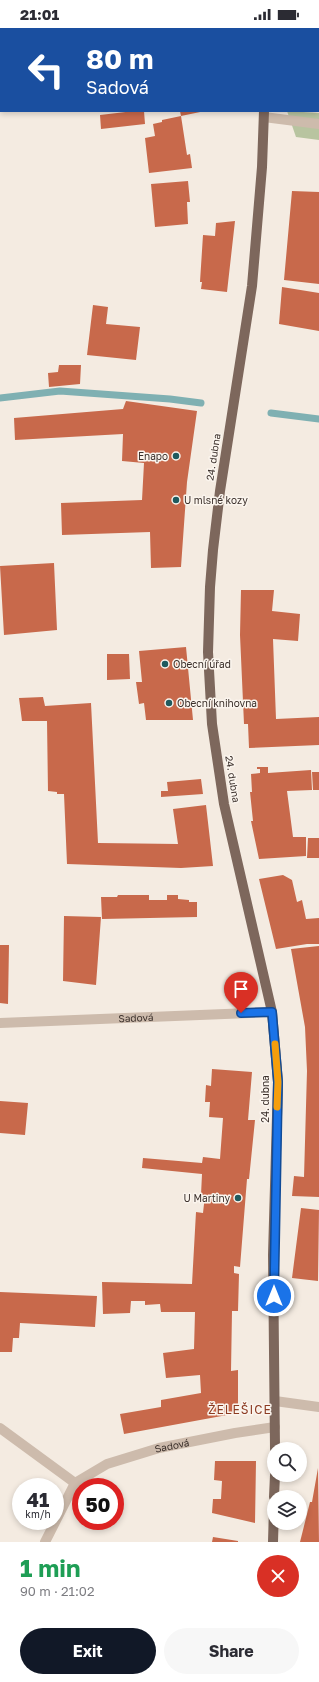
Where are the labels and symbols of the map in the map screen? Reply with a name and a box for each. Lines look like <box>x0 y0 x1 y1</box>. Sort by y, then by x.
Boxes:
street label: 24. dubna <box>203 433 223 481</box>
place label: Enapo <box>138 450 168 462</box>
marker: Enapo <box>171 451 181 461</box>
place label: U mlsné kozy <box>184 494 248 506</box>
marker: U mlsné kozy <box>171 495 181 505</box>
place label: Obecní úřad <box>173 658 231 670</box>
marker: Obecní úřad <box>160 659 170 669</box>
place label: Obecní knihovna <box>177 697 257 709</box>
marker: Obecní knihovna <box>164 698 174 708</box>
street label: 24. dubna <box>223 755 243 803</box>
pin <box>224 972 258 1013</box>
street label: Sadová <box>118 1011 154 1024</box>
street label: 24. dubna <box>259 1075 271 1123</box>
place label: U Martiny <box>184 1192 230 1204</box>
marker: U Martiny <box>233 1193 243 1203</box>
position arrow <box>253 1275 295 1317</box>
district label: ŽELEŠICE <box>208 1402 272 1417</box>
street label: Sadová <box>153 1436 190 1455</box>
speed limit sign: 50 <box>72 1478 124 1530</box>

